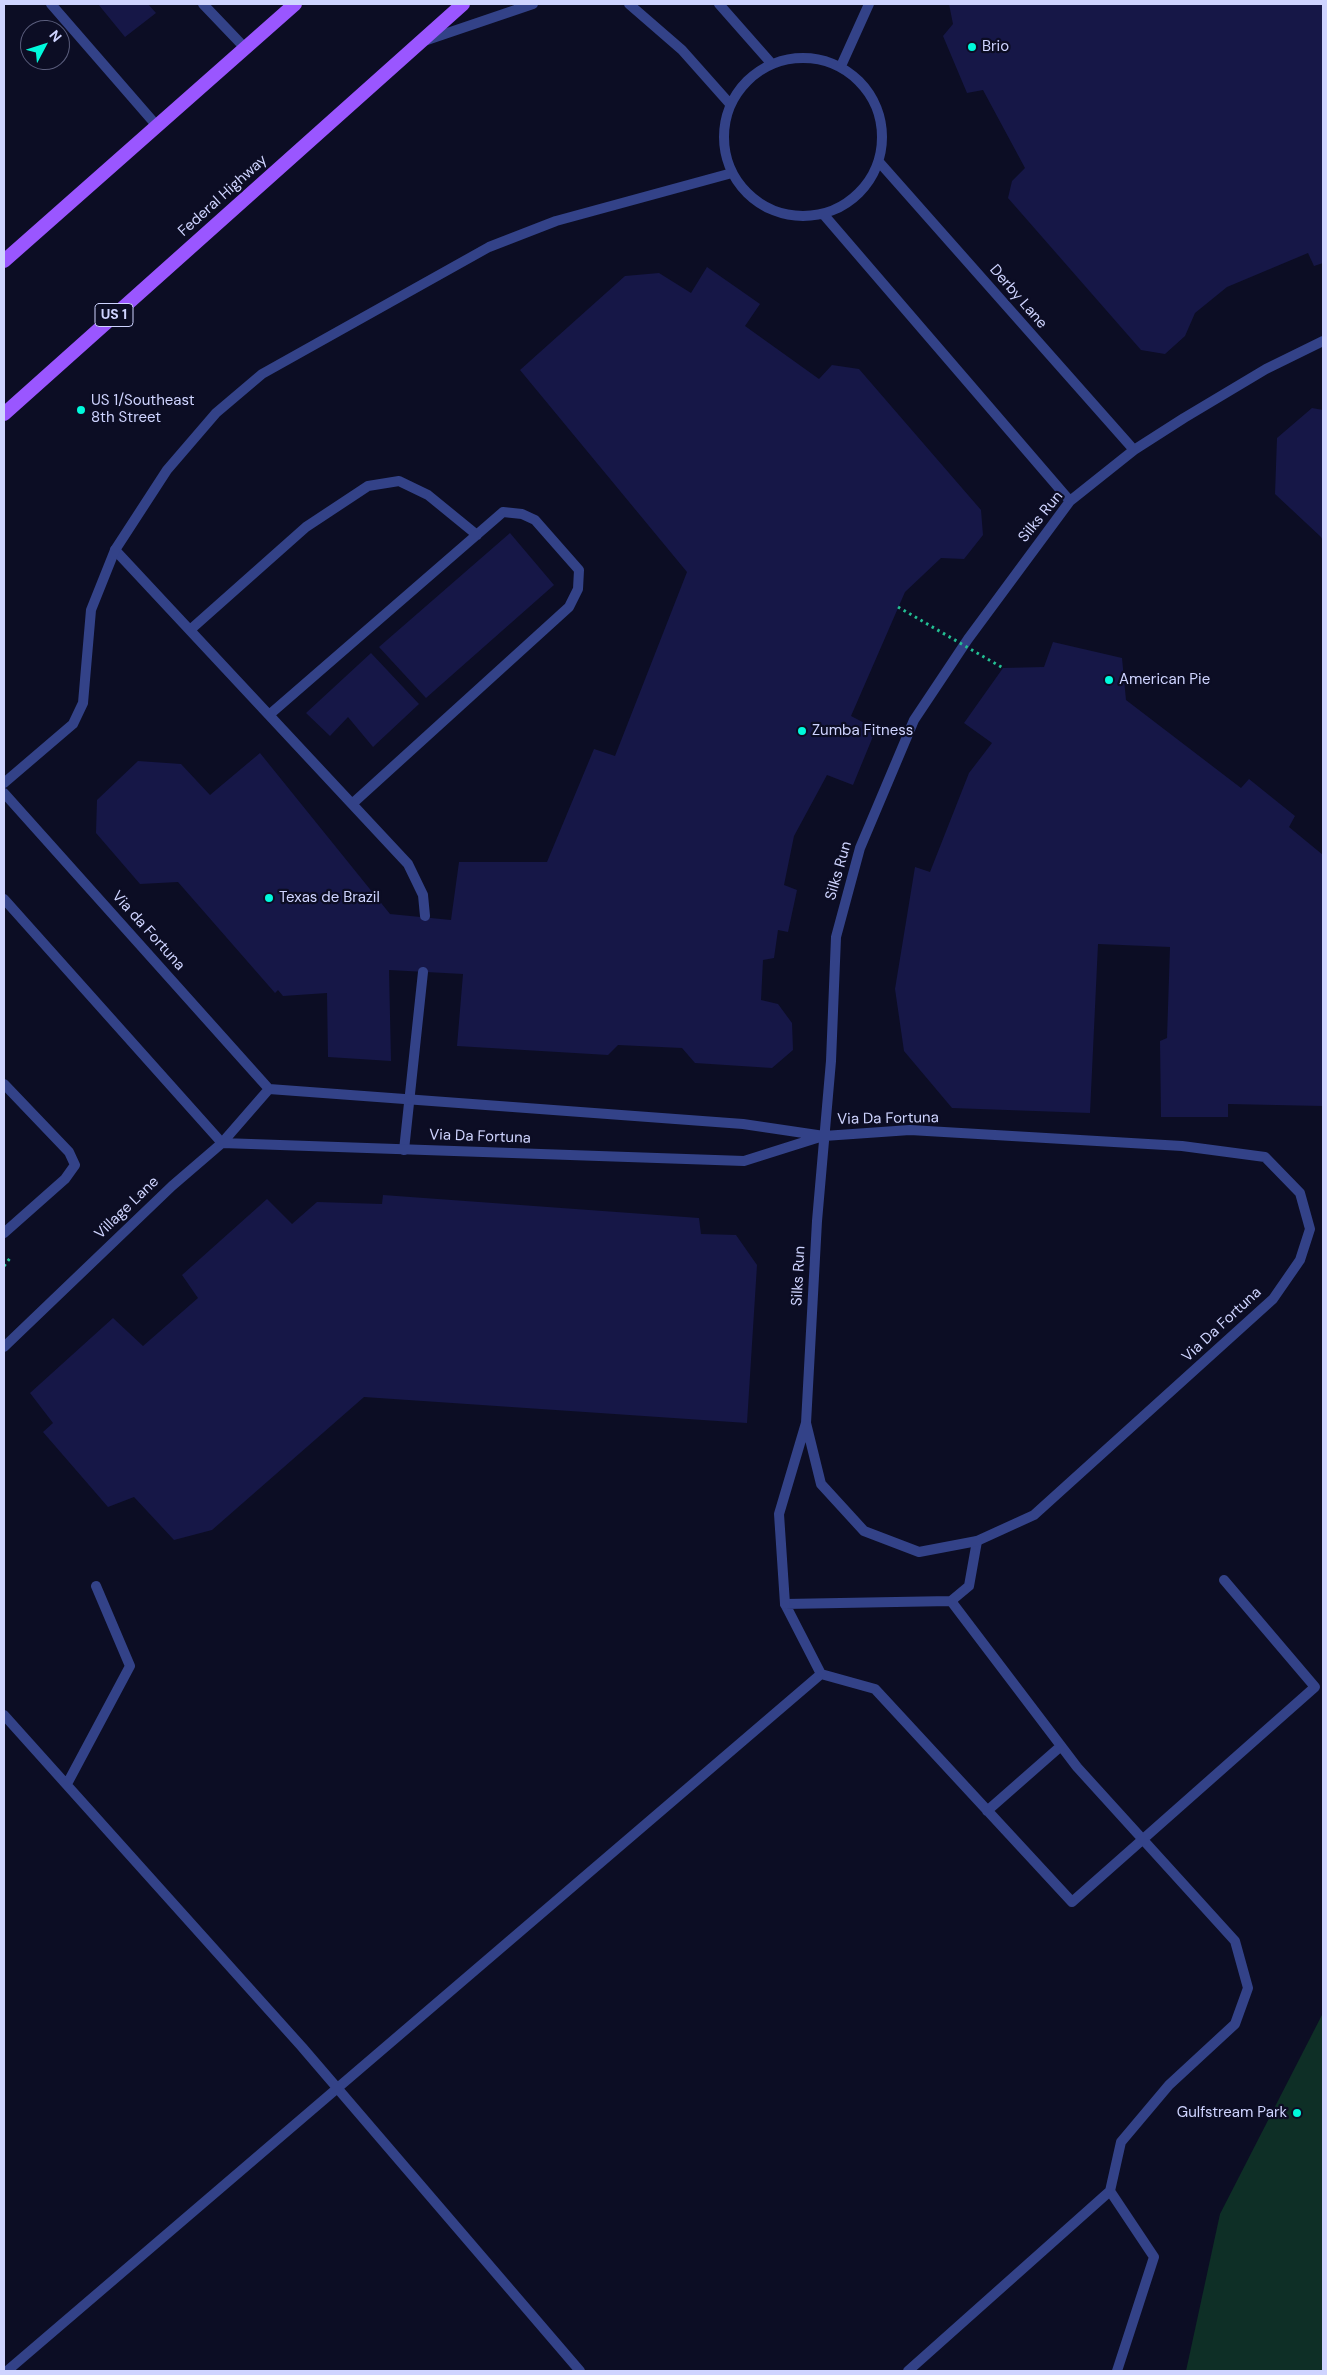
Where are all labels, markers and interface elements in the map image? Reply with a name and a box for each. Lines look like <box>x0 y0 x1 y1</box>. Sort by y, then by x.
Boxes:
north arrow <box>20 20 70 70</box>
text: N <box>46 26 66 46</box>
place label: Brio <box>982 38 1009 56</box>
marker: Brio <box>966 41 978 53</box>
street label: Federal Highway <box>175 151 271 241</box>
street label: Derby Lane <box>985 261 1051 333</box>
road number: US 1 <box>95 304 133 326</box>
place label: US 1/Southeast 8th Street <box>91 392 195 427</box>
marker: US 1/Southeast 8th Street <box>75 404 87 416</box>
street label: Silks Run <box>1015 488 1067 546</box>
place label: American Pie <box>1119 671 1210 689</box>
marker: American Pie <box>1103 674 1115 686</box>
place label: Zumba Fitness <box>812 722 913 740</box>
marker: Zumba Fitness <box>796 725 808 737</box>
street label: Silks Run <box>822 839 856 903</box>
street label: Via da Fortuna <box>108 888 188 974</box>
place label: Texas de Brazil <box>279 889 380 907</box>
marker: Texas de Brazil <box>263 892 275 904</box>
street label: Via Da Fortuna <box>837 1109 939 1129</box>
street label: Via Da Fortuna <box>429 1126 531 1148</box>
street label: Village Lane <box>91 1173 163 1243</box>
street label: Silks Run <box>788 1245 810 1307</box>
street label: Via Da Fortuna <box>1179 1284 1265 1366</box>
place label: Gulfstream Park <box>1177 2104 1287 2122</box>
marker: Gulfstream Park <box>1291 2107 1303 2119</box>

